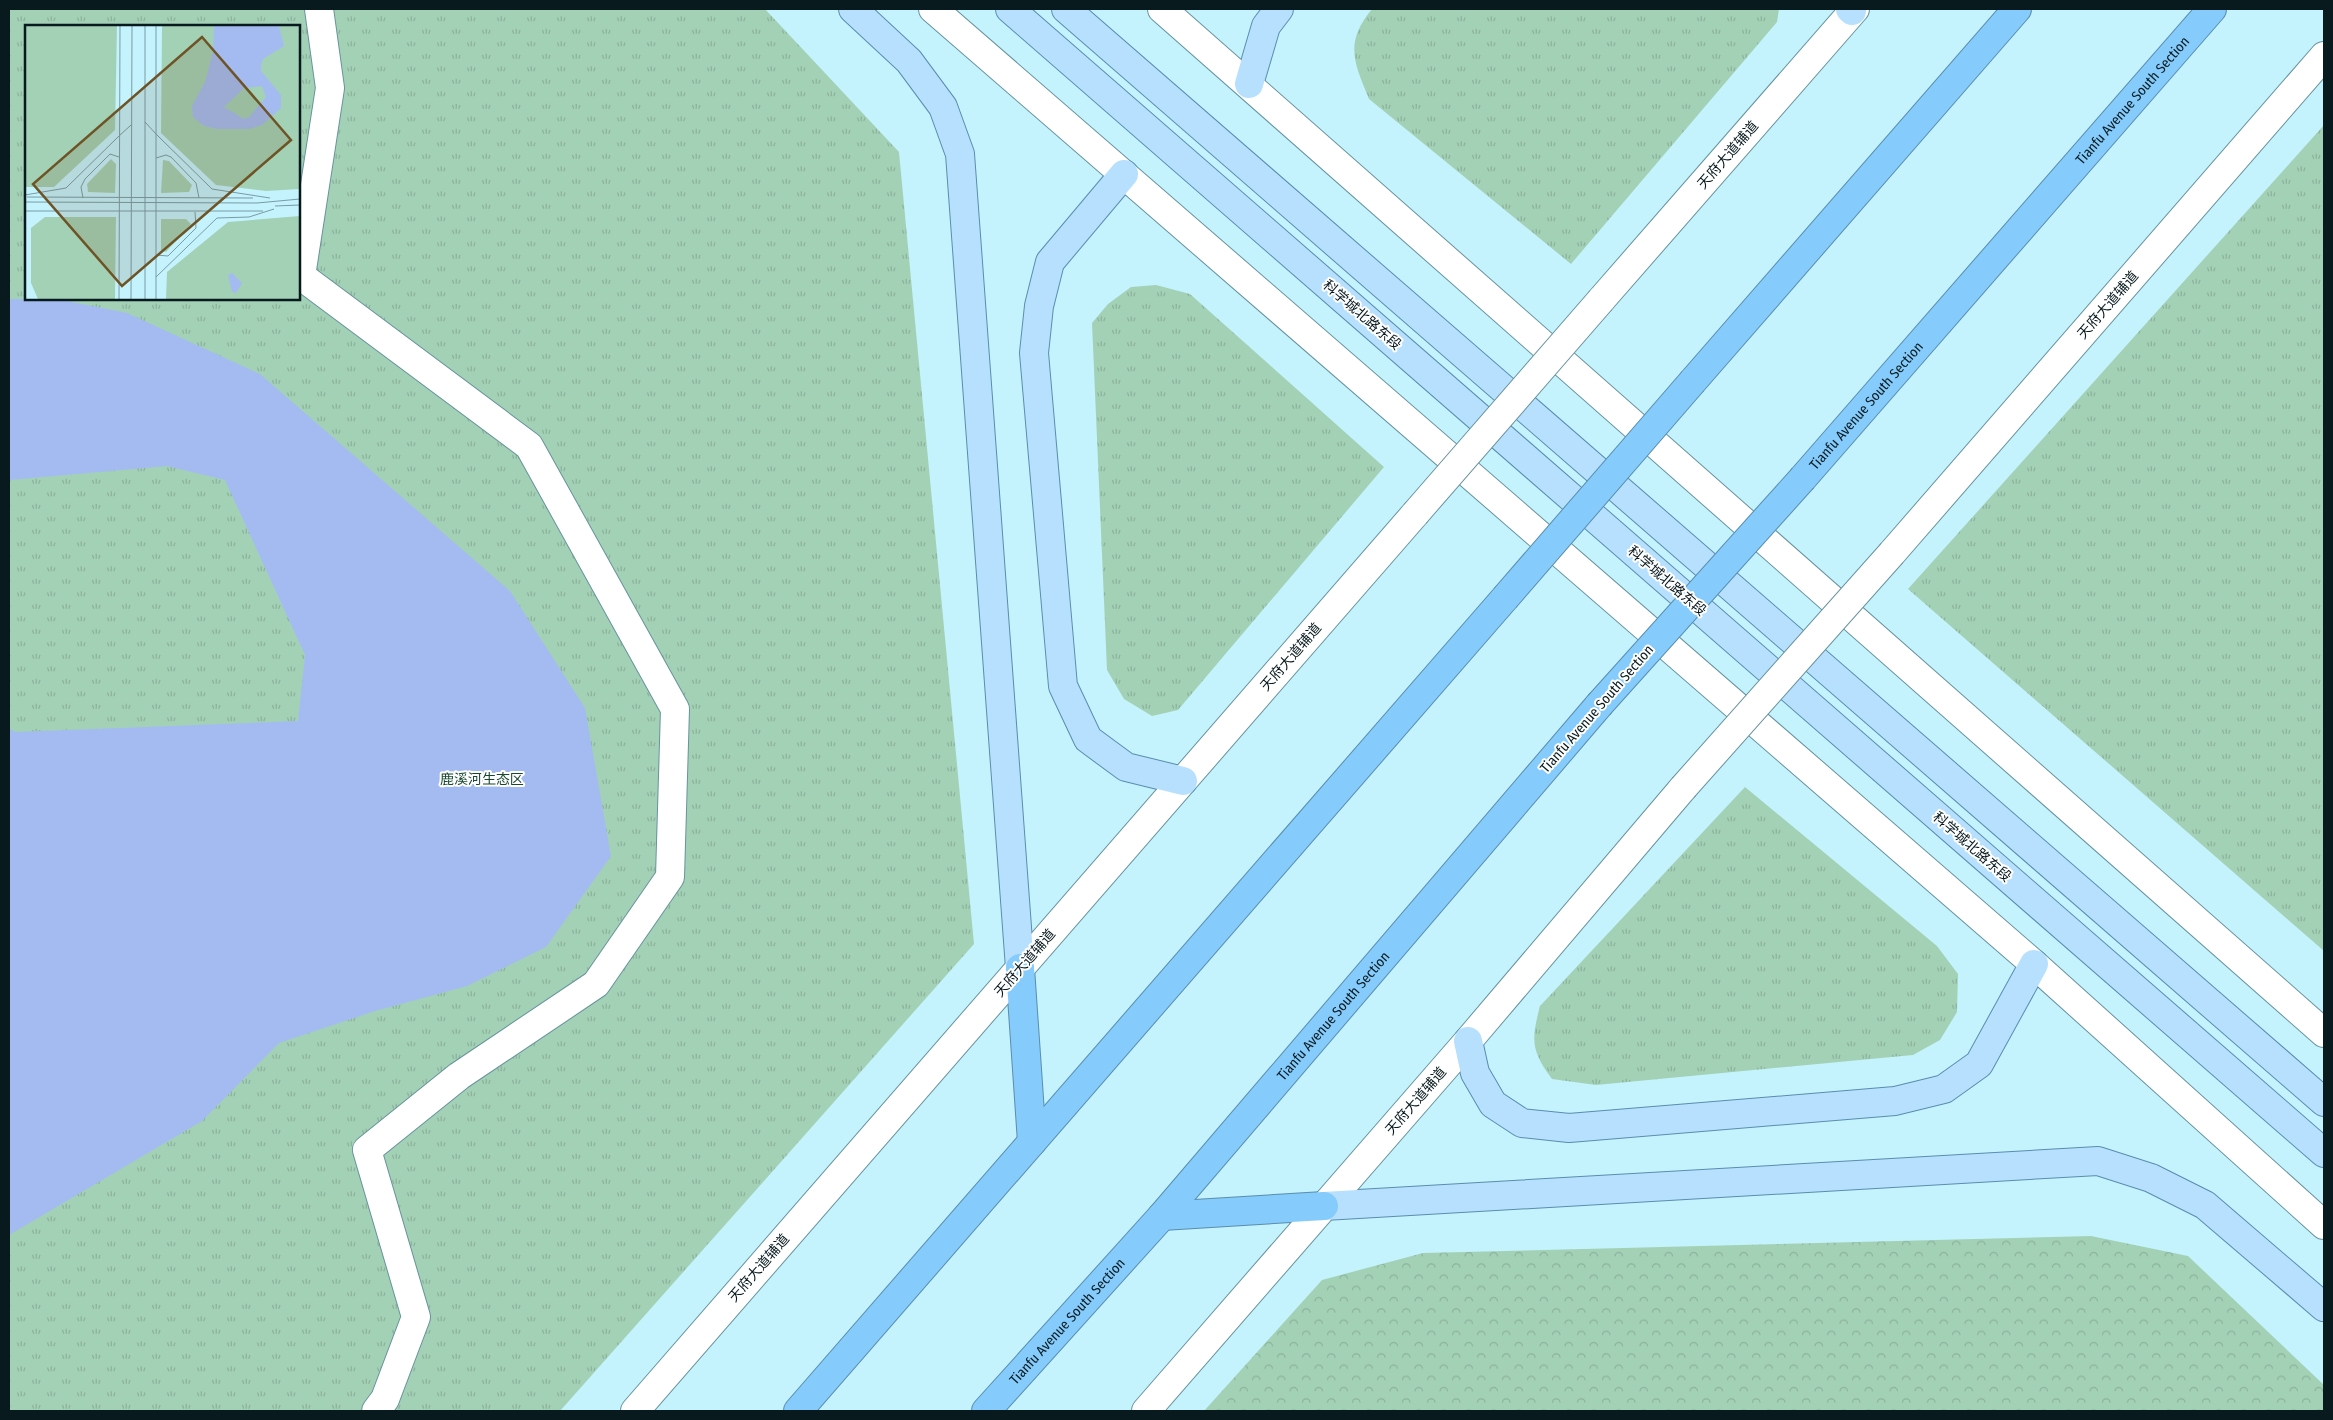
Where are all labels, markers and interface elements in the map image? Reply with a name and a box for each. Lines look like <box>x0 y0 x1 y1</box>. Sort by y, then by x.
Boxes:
inset map <box>25 25 300 300</box>
street label: Tianfu Avenue South Section <box>2072 33 2193 168</box>
street label: 天府大道辅道 <box>1694 118 1762 192</box>
street label: 天府大道辅道 <box>2074 268 2142 342</box>
street label: 科学城北路东段 <box>1319 276 1405 354</box>
street label: Tianfu Avenue South Section <box>1806 338 1926 473</box>
street label: 科学城北路东段 <box>1624 542 1710 620</box>
street label: 天府大道辅道 <box>1257 620 1325 694</box>
street label: Tianfu Avenue South Section <box>1537 642 1657 776</box>
park label: 鹿溪河生态区 <box>440 771 524 788</box>
street label: 科学城北路东段 <box>1929 808 2015 886</box>
street label: 天府大道辅道 <box>991 926 1059 1000</box>
street label: Tianfu Avenue South Section <box>1273 948 1393 1084</box>
street label: 天府大道辅道 <box>1382 1064 1450 1138</box>
street label: 天府大道辅道 <box>725 1231 793 1305</box>
street label: Tianfu Avenue South Section <box>1006 1254 1128 1388</box>

